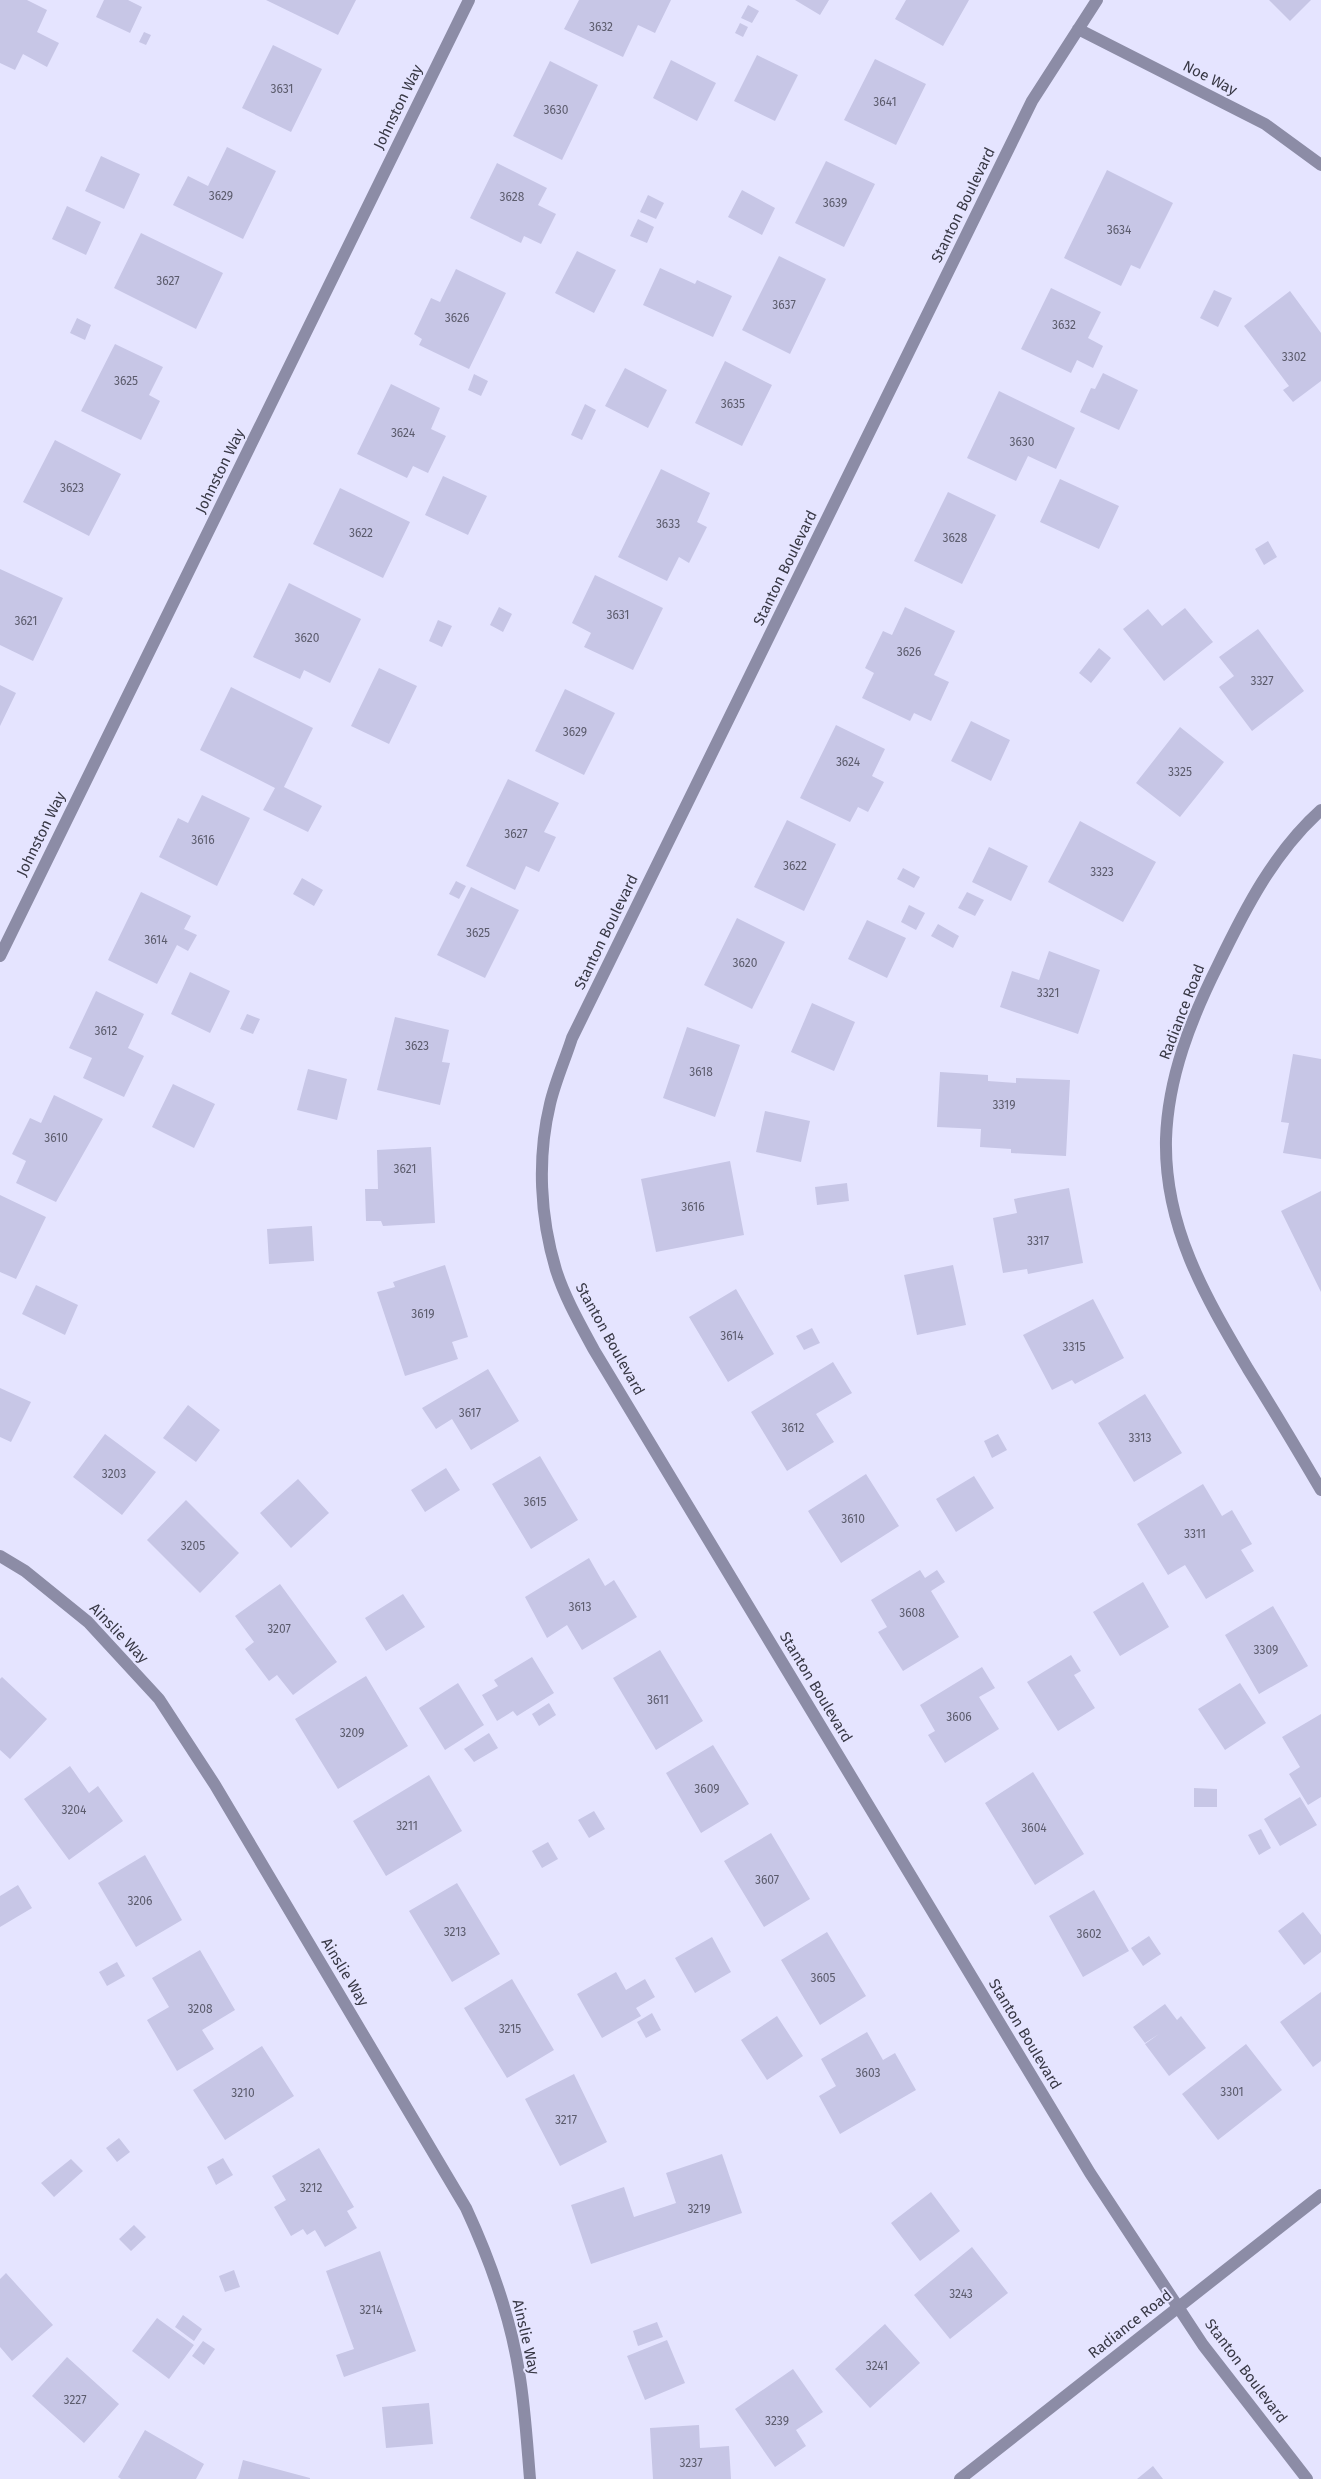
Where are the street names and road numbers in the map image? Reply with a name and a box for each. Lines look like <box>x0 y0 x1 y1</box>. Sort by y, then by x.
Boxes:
street label: Noe Way <box>1180 57 1241 100</box>
street label: Johnston Way <box>370 61 427 152</box>
street label: Stanton Boulevard <box>927 145 999 265</box>
street label: Johnston Way <box>192 425 249 516</box>
street label: Stanton Boulevard <box>749 508 821 628</box>
street label: Johnston Way <box>13 788 70 879</box>
street label: Stanton Boulevard <box>570 872 642 992</box>
street label: Radiance Road <box>1156 962 1208 1062</box>
street label: Stanton Boulevard <box>572 1280 648 1398</box>
street label: Ainslie Way <box>86 1599 153 1667</box>
street label: Stanton Boulevard <box>776 1628 856 1746</box>
street label: Ainslie Way <box>318 1935 373 2010</box>
street label: Stanton Boulevard <box>985 1975 1065 2093</box>
street label: Radiance Road <box>1085 2286 1175 2362</box>
street label: Ainslie Way <box>509 2298 544 2377</box>
street label: Stanton Boulevard <box>1201 2315 1291 2427</box>

